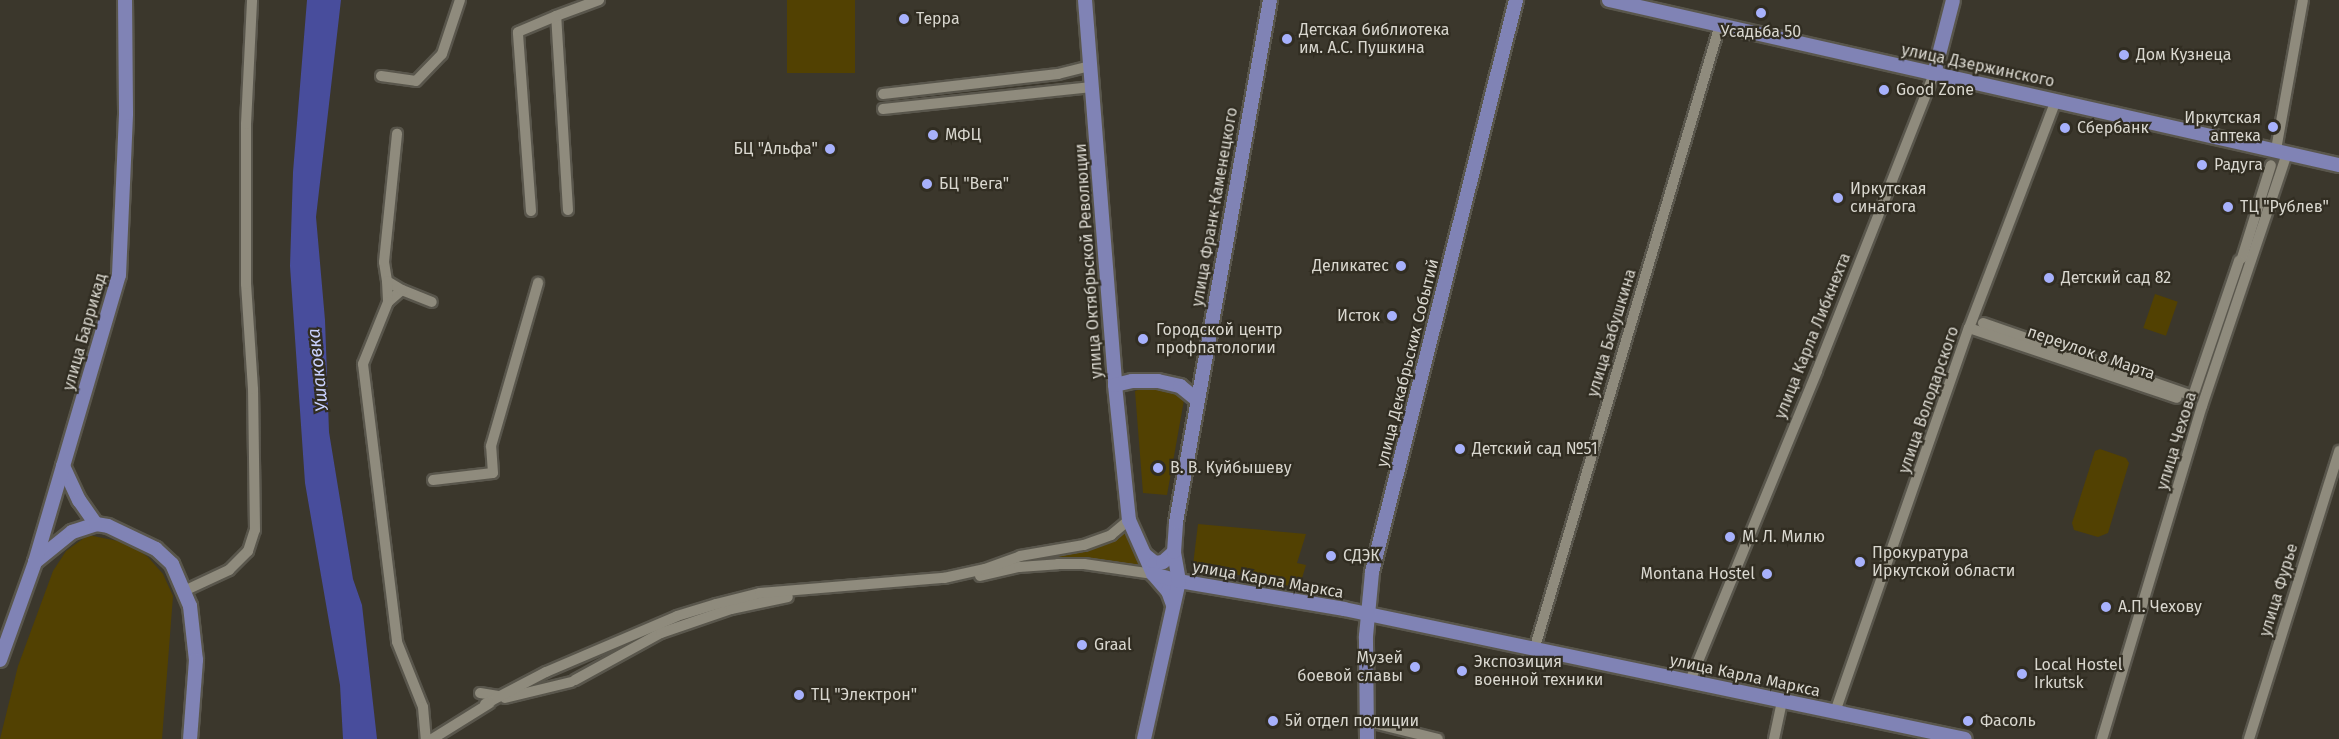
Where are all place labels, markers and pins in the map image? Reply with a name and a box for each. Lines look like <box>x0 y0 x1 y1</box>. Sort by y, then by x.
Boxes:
marker: Усадьба 50 <box>1754 6 1768 20</box>
place label: Терра <box>916 9 960 29</box>
marker: Терра <box>897 12 911 26</box>
place label: Детская библиотека им. А.С. Пушкина <box>1299 20 1449 58</box>
place label: Усадьба 50 <box>1721 22 1801 42</box>
marker: Детская библиотека им. А.С. Пушкина <box>1280 32 1294 46</box>
place label: Дом Кузнеца <box>2136 45 2231 65</box>
marker: Дом Кузнеца <box>2117 48 2131 62</box>
place label: Good Zone <box>1896 80 1974 100</box>
marker: Good Zone <box>1877 83 1891 97</box>
place label: Иркутская аптека <box>2184 108 2261 146</box>
place label: Сбербанк <box>2077 118 2149 138</box>
marker: Иркутская аптека <box>2266 120 2280 134</box>
marker: Сбербанк <box>2058 121 2072 135</box>
place label: МФЦ <box>945 125 981 145</box>
marker: МФЦ <box>926 128 940 142</box>
place label: БЦ "Альфа" <box>733 139 818 159</box>
marker: БЦ "Альфа" <box>823 142 837 156</box>
place label: Радуга <box>2214 155 2263 175</box>
marker: Радуга <box>2195 158 2209 172</box>
place label: БЦ "Вега" <box>939 174 1009 194</box>
marker: БЦ "Вега" <box>920 177 934 191</box>
place label: Иркутская синагога <box>1850 179 1927 217</box>
marker: Иркутская синагога <box>1831 191 1845 205</box>
place label: ТЦ "Рублев" <box>2240 197 2329 217</box>
marker: ТЦ "Рублев" <box>2221 200 2235 214</box>
place label: Деликатес <box>1312 256 1389 276</box>
marker: Деликатес <box>1394 259 1408 273</box>
place label: Детский сад 82 <box>2061 268 2171 288</box>
marker: Детский сад 82 <box>2042 271 2056 285</box>
place label: Исток <box>1337 306 1380 326</box>
marker: Исток <box>1385 309 1399 323</box>
place label: Городской центр профпатологии <box>1156 320 1283 358</box>
marker: Городской центр профпатологии <box>1134 330 1152 348</box>
place label: Детский сад №51 <box>1472 439 1598 459</box>
marker: Детский сад №51 <box>1453 442 1467 456</box>
place label: В. В. Куйбышеву <box>1170 458 1292 478</box>
marker: В. В. Куйбышеву <box>1151 461 1165 475</box>
place label: М. Л. Милю <box>1742 527 1825 547</box>
marker: М. Л. Милю <box>1723 530 1737 544</box>
place label: Прокуратура Иркутской области <box>1872 543 2015 581</box>
place label: СДЭК <box>1343 546 1380 566</box>
marker: СДЭК <box>1324 549 1338 563</box>
marker: Прокуратура Иркутской области <box>1853 555 1867 569</box>
place label: Montana Hostel <box>1641 564 1755 584</box>
marker: Montana Hostel <box>1760 567 1774 581</box>
place label: А.П. Чехову <box>2118 597 2202 617</box>
marker: А.П. Чехову <box>2099 600 2113 614</box>
place label: Graal <box>1094 635 1132 655</box>
marker: Graal <box>1075 638 1089 652</box>
place label: Музей боевой славы <box>1297 648 1403 686</box>
place label: Экспозиция военной техники <box>1474 652 1603 690</box>
place label: Local Hostel Irkutsk <box>2034 655 2123 693</box>
marker: Музей боевой славы <box>1408 660 1422 674</box>
marker: Экспозиция военной техники <box>1455 664 1469 678</box>
marker: Local Hostel Irkutsk <box>2015 667 2029 681</box>
place label: ТЦ "Электрон" <box>811 685 917 705</box>
marker: ТЦ "Электрон" <box>792 688 806 702</box>
place label: 5й отдел полиции <box>1285 711 1419 731</box>
place label: Фасоль <box>1980 711 2036 731</box>
marker: 5й отдел полиции <box>1266 714 1280 728</box>
marker: Фасоль <box>1961 714 1975 728</box>

